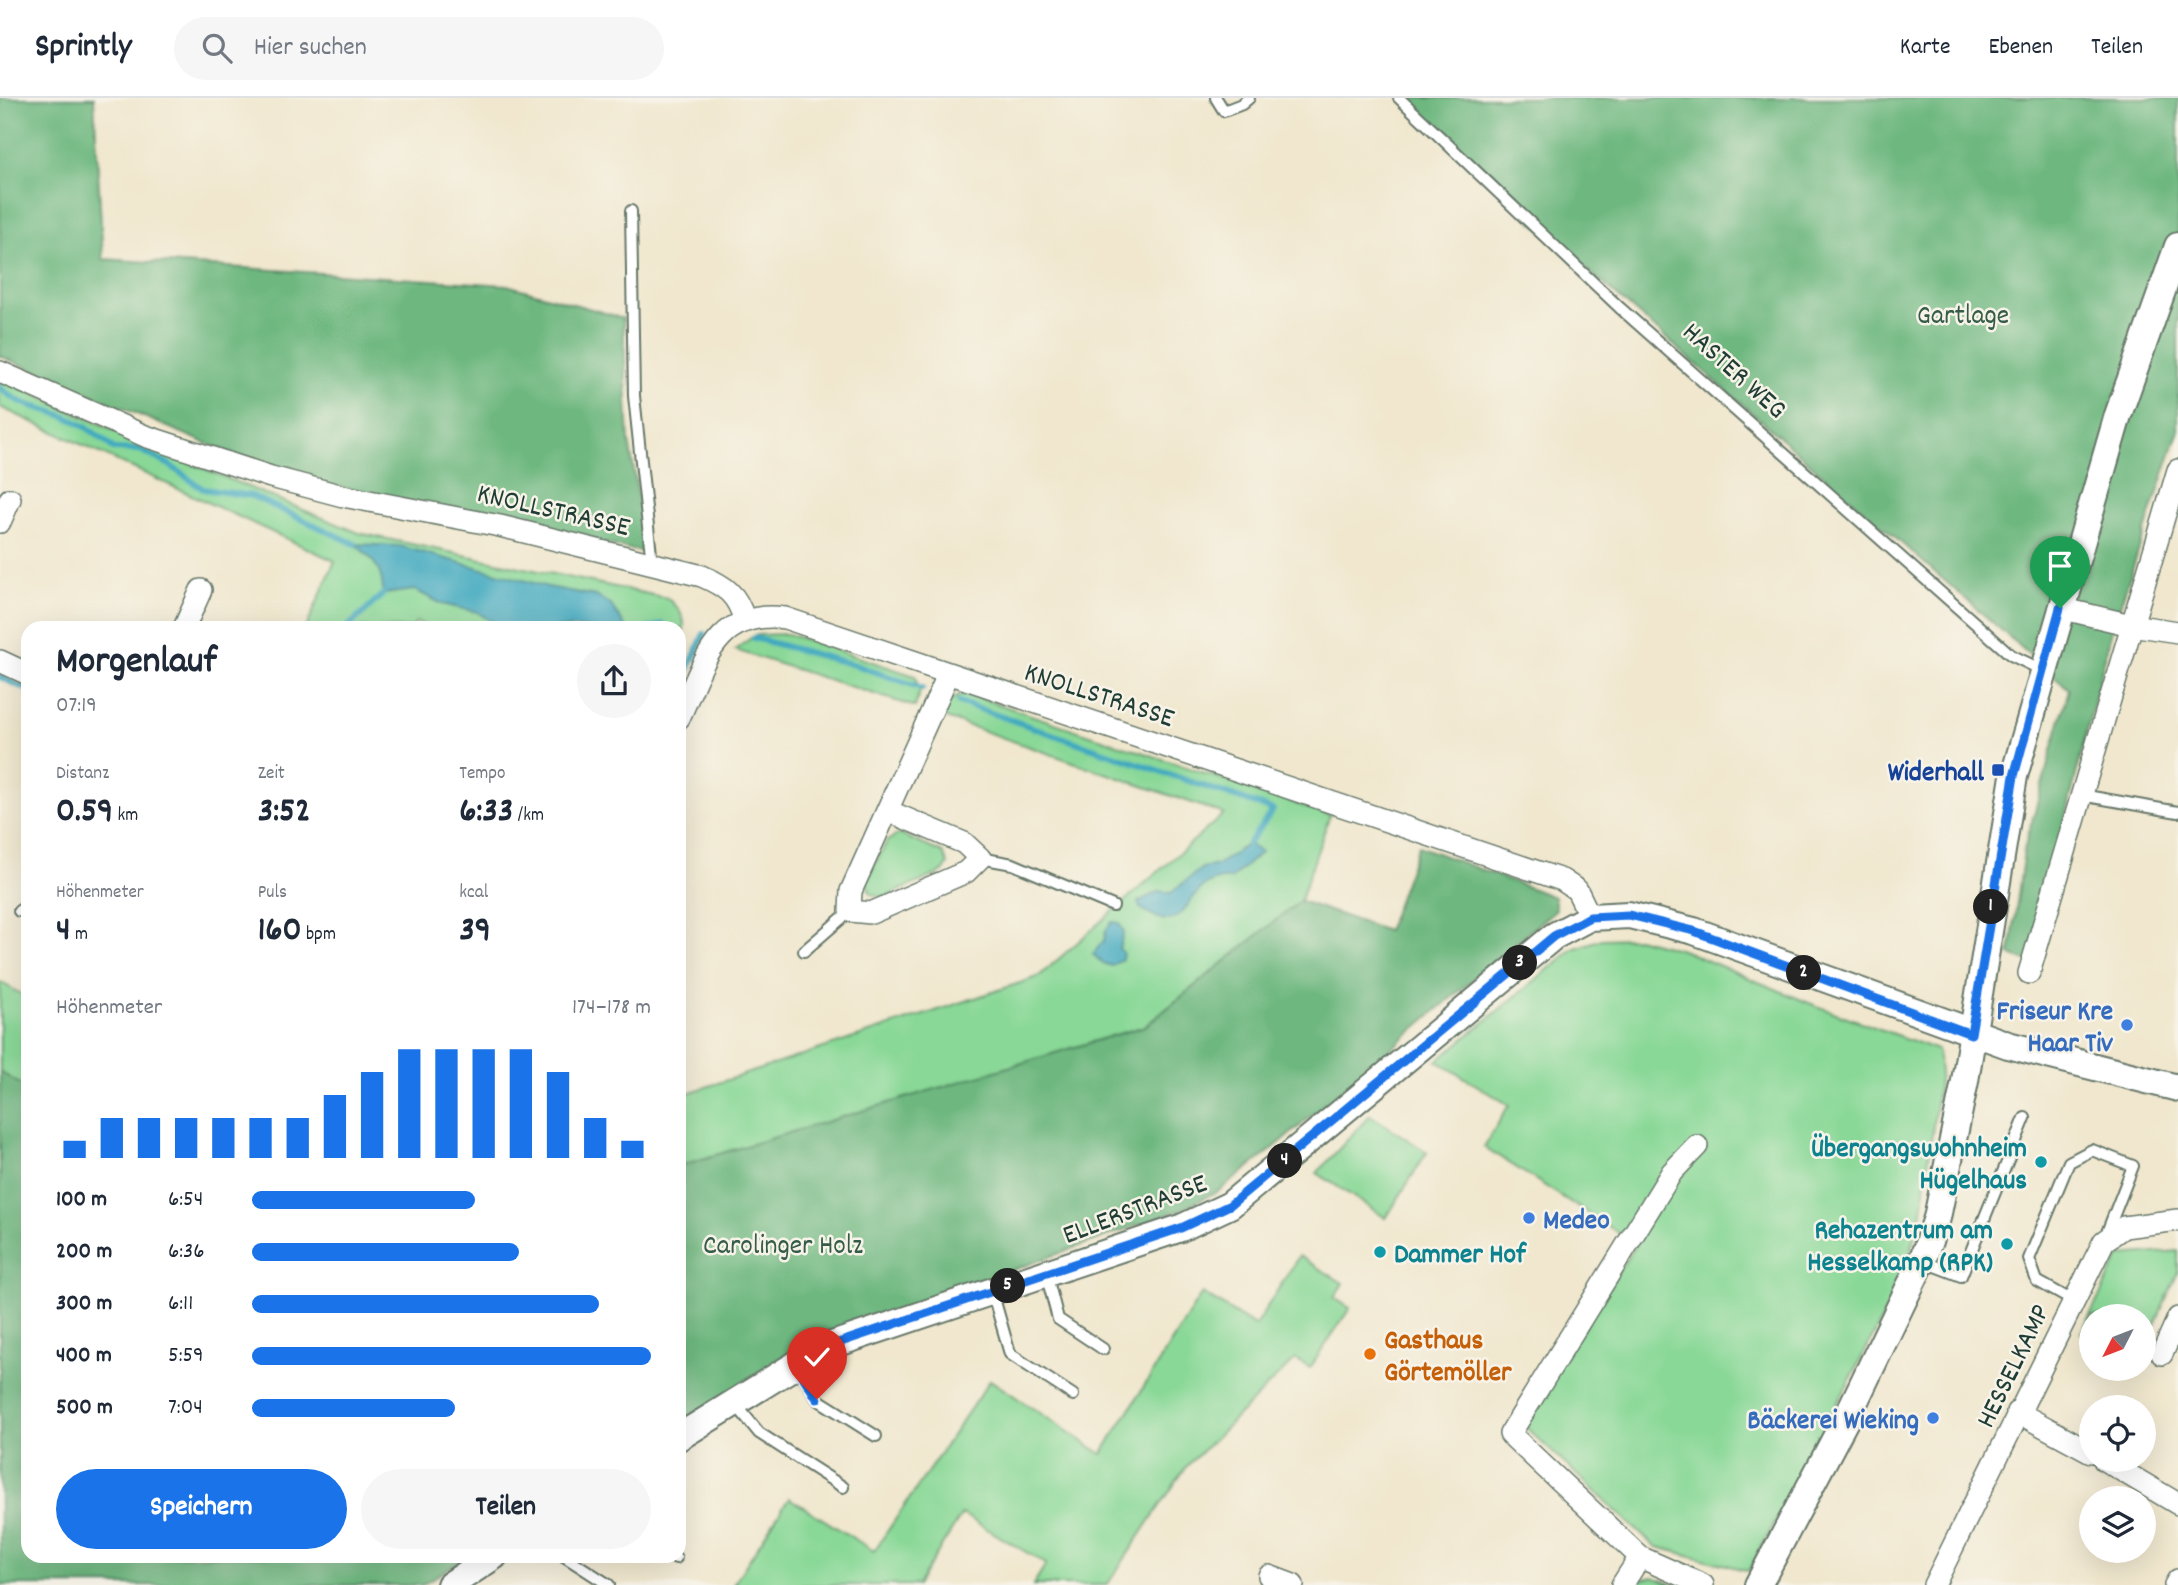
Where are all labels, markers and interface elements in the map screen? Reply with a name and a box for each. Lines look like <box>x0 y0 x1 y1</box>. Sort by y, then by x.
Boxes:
search box <box>174 17 664 80</box>
text: Sprintly <box>35 25 132 72</box>
icon: search <box>198 29 236 67</box>
text: Hier suchen <box>254 30 367 67</box>
text: Karte <box>1900 31 1950 65</box>
text: Ebenen <box>1988 31 2053 65</box>
text: Teilen <box>2091 31 2143 65</box>
park label: Gartlage <box>1917 298 2009 338</box>
street label: HASTER WEG <box>1671 315 1794 431</box>
street label: KNOLLSTRASSE <box>473 476 633 550</box>
pin <box>2030 536 2090 608</box>
icon: arrive <box>2041 547 2079 585</box>
text: Morgenlauf <box>56 636 217 691</box>
button: share <box>577 644 651 718</box>
street label: KNOLLSTRASSE <box>1018 655 1179 741</box>
text: 07:19 <box>56 690 97 723</box>
place label: Widerhall <box>1888 755 1984 795</box>
text: Distanz <box>56 761 109 788</box>
text: Zeit <box>258 761 285 788</box>
text: Tempo <box>459 761 506 788</box>
marker: Widerhall <box>1990 762 2006 778</box>
text: 0.59 <box>56 788 113 838</box>
text: 3:52 <box>258 788 311 838</box>
text: 6:33 <box>459 788 513 838</box>
text: km <box>113 803 138 830</box>
text: /km <box>513 803 544 830</box>
text: Höhenmeter <box>56 880 144 907</box>
text: Puls <box>258 880 287 907</box>
text: kcal <box>459 880 488 907</box>
pin: 1 <box>1974 890 2008 924</box>
text: 1 <box>1988 893 1993 920</box>
text: 4 <box>56 907 71 957</box>
text: 160 <box>258 907 302 957</box>
text: 39 <box>459 907 491 957</box>
text: m <box>71 922 88 949</box>
text: bpm <box>302 922 336 949</box>
pin: 3 <box>1502 946 1538 980</box>
text: 3 <box>1515 949 1524 976</box>
pin: 2 <box>1786 956 1822 990</box>
text: 2 <box>1799 959 1808 986</box>
text: Höhenmeter <box>56 992 162 1025</box>
text: 174–178 m <box>572 992 651 1025</box>
place label: Friseur Kre Haar Tiv <box>1996 994 2113 1066</box>
marker: Friseur Kre Haar Tiv <box>2119 1017 2135 1033</box>
place label: Übergangswohnheim Hügelhaus <box>1811 1131 2027 1203</box>
pin: 4 <box>1268 1144 1302 1178</box>
text: 4 <box>1281 1147 1288 1174</box>
marker: Übergangswohnheim Hügelhaus <box>2033 1154 2049 1170</box>
street label: ELLERSTRASSE <box>1058 1166 1214 1258</box>
text: 100 m <box>56 1184 107 1217</box>
text: 6:54 <box>168 1184 203 1217</box>
place label: Medeo <box>1543 1203 1610 1243</box>
marker: Medeo <box>1521 1210 1537 1226</box>
place label: Rehazentrum am Hesselkamp (RPK) <box>1807 1213 1993 1285</box>
park label: Carolinger Holz <box>703 1228 863 1268</box>
text: 200 m <box>56 1236 112 1269</box>
text: 6:36 <box>168 1236 205 1269</box>
marker: Rehazentrum am Hesselkamp (RPK) <box>1999 1236 2015 1252</box>
place label: Dammer Hof <box>1394 1237 1527 1277</box>
marker: Dammer Hof <box>1372 1244 1388 1260</box>
pin: 5 <box>990 1268 1026 1304</box>
text: 5 <box>1003 1272 1012 1299</box>
text: 300 m <box>56 1288 112 1321</box>
text: 6:11 <box>168 1288 193 1321</box>
street label: HESSELKAMP <box>1968 1299 2063 1436</box>
north arrow <box>2079 1304 2156 1381</box>
map controls <box>2079 1304 2156 1563</box>
place label: Gasthaus Görtemöller <box>1384 1323 1512 1395</box>
pin <box>787 1327 847 1399</box>
icon: check <box>798 1338 836 1376</box>
text: 400 m <box>56 1340 112 1373</box>
text: 5:59 <box>168 1340 204 1373</box>
marker: Gasthaus Görtemöller <box>1362 1346 1378 1362</box>
text: 500 m <box>56 1392 113 1425</box>
text: 7:04 <box>168 1392 203 1425</box>
button: locate <box>2079 1395 2156 1472</box>
place label: Bäckerei Wieking <box>1747 1403 1919 1443</box>
marker: Bäckerei Wieking <box>1925 1410 1941 1426</box>
button: Speichern <box>56 1469 347 1549</box>
button: Teilen <box>361 1469 651 1549</box>
button: layers <box>2079 1486 2156 1563</box>

